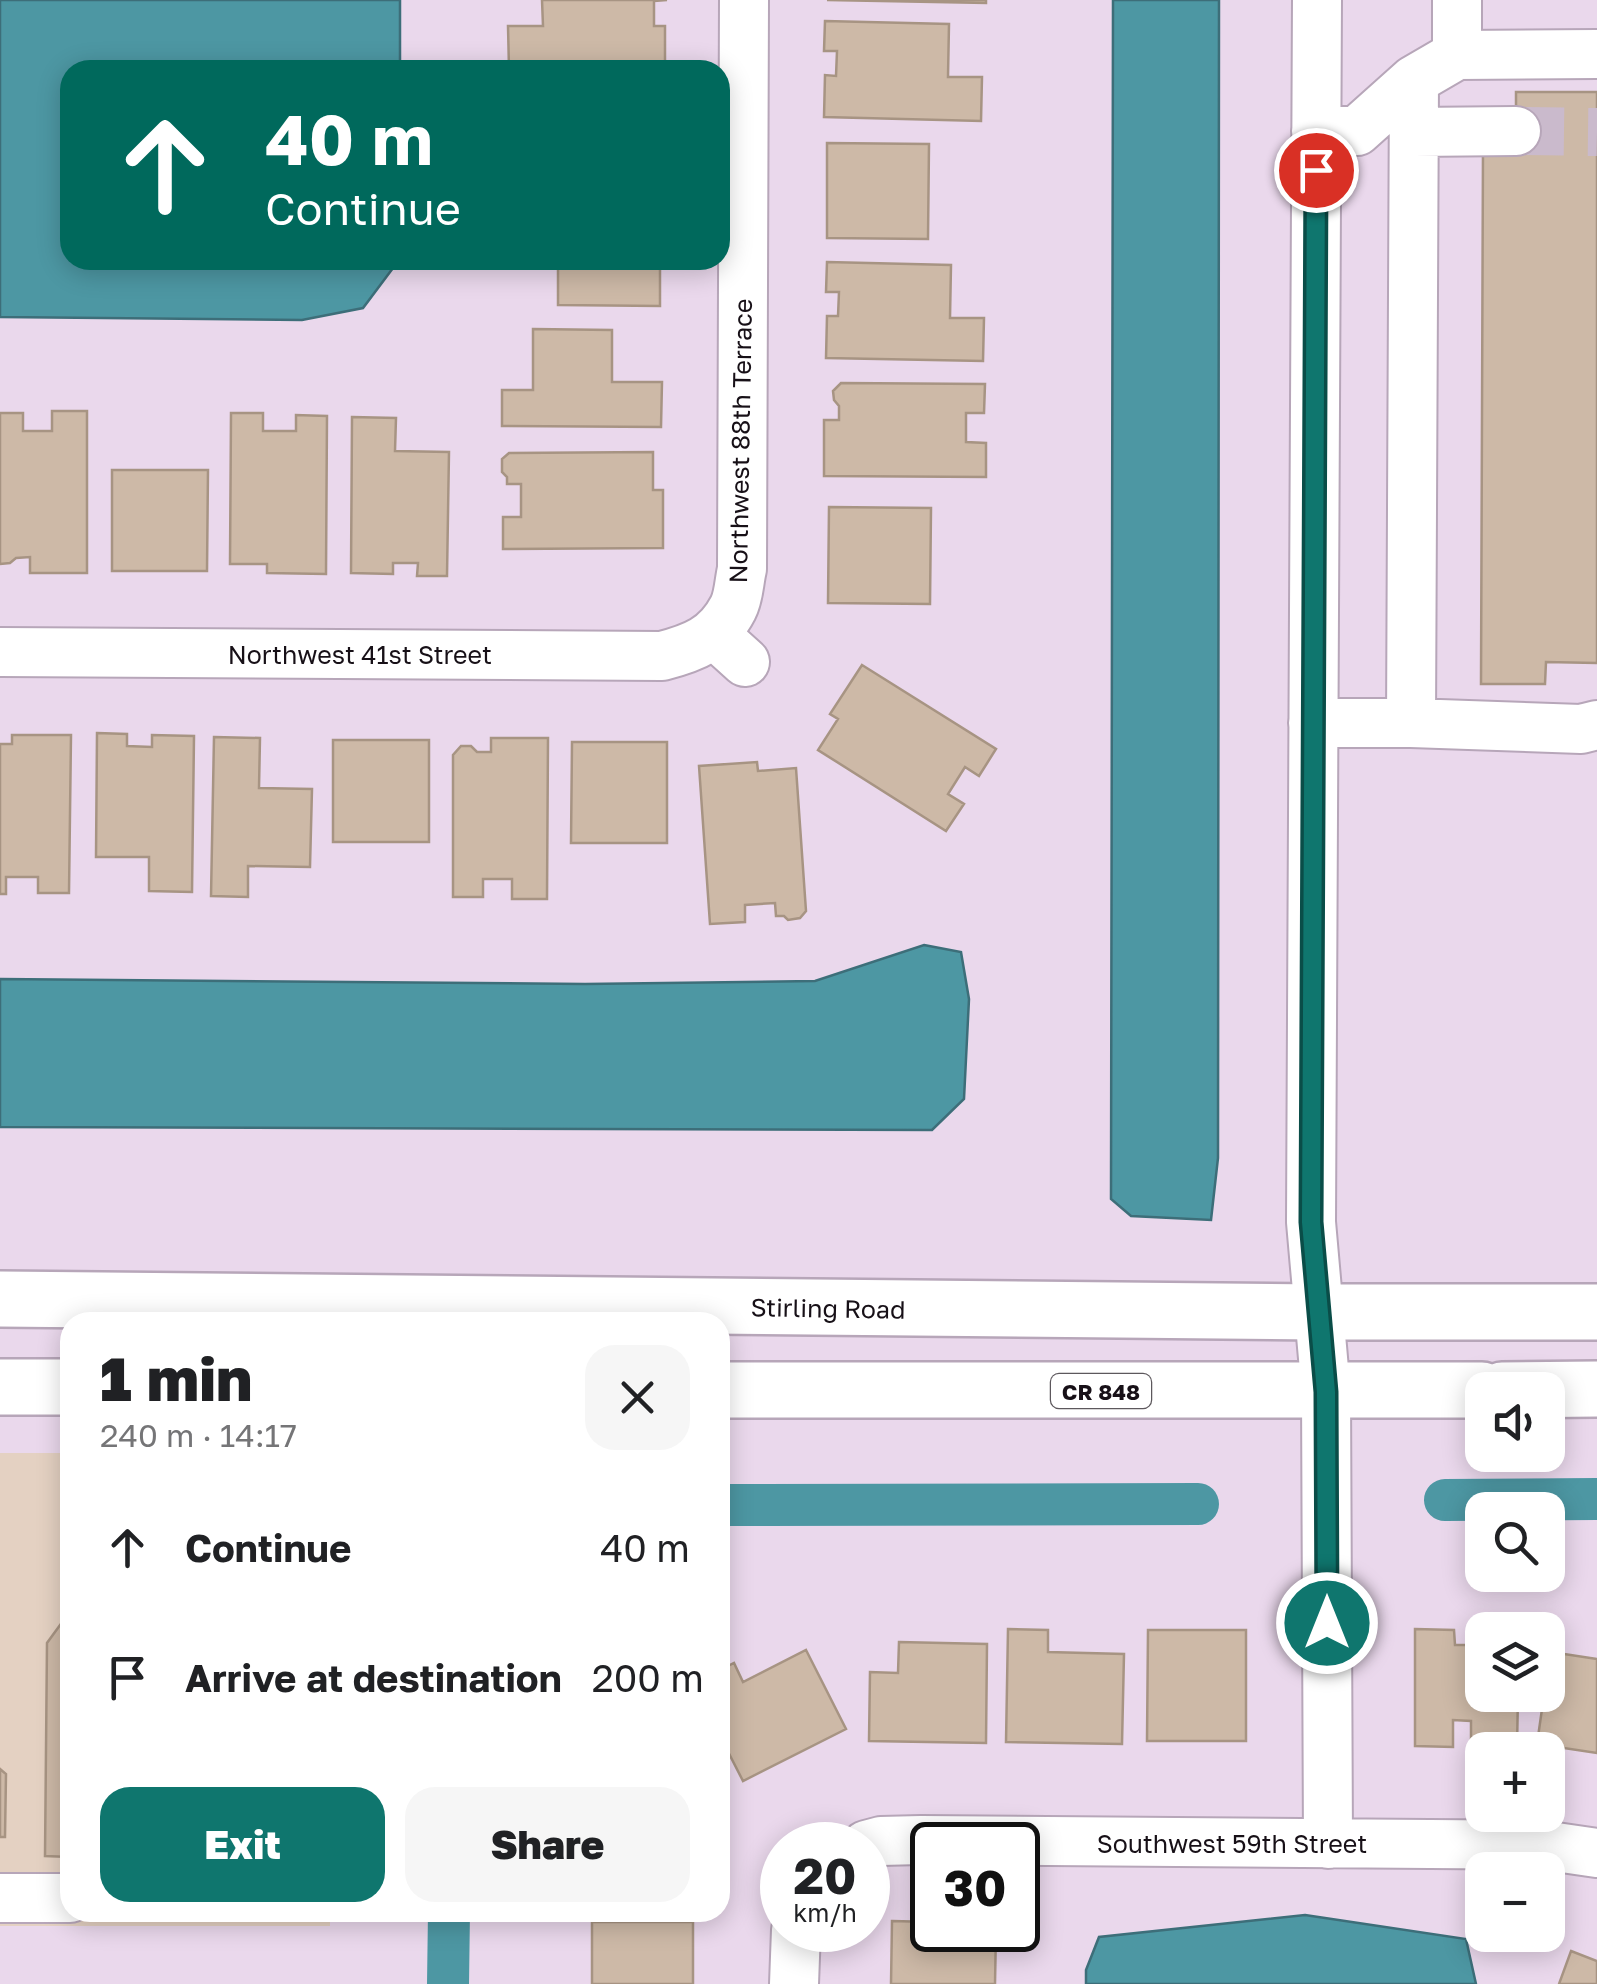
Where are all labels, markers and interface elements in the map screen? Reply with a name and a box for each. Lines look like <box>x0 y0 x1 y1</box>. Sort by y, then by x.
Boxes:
text: 40 m <box>265 96 433 180</box>
icon: ahead <box>100 100 230 230</box>
pin <box>1274 128 1359 213</box>
icon: arrive <box>1289 143 1344 198</box>
text: Continue <box>265 181 461 235</box>
street label: Northwest 88th Terrace <box>722 298 758 584</box>
street label: Northwest 41st Street <box>228 639 492 670</box>
street label: Stirling Road <box>750 1291 906 1325</box>
text: 1 min <box>100 1342 252 1414</box>
button: close <box>585 1345 690 1450</box>
map controls <box>1465 1372 1565 1952</box>
button: sound <box>1465 1372 1565 1472</box>
road number: CR 848 <box>1051 1374 1151 1408</box>
text: 240 m · 14:17 <box>100 1416 297 1454</box>
button: search <box>1465 1492 1565 1592</box>
icon: ahead <box>100 1520 155 1575</box>
text: Continue <box>185 1525 351 1570</box>
text: 40 m <box>600 1525 690 1570</box>
position arrow <box>1275 1571 1379 1675</box>
button: layers <box>1465 1612 1565 1712</box>
icon: arrive <box>100 1650 155 1705</box>
text: Arrive at destination <box>185 1655 562 1700</box>
text: 200 m <box>592 1655 704 1700</box>
button: + <box>1465 1732 1565 1832</box>
button: Exit <box>100 1787 385 1902</box>
button: Share <box>405 1787 690 1902</box>
speed limit sign: 30 <box>910 1822 1040 1952</box>
street label: Southwest 59th Street <box>1097 1828 1367 1859</box>
text: 20 <box>793 1845 856 1905</box>
button: − <box>1465 1852 1565 1952</box>
text: km/h <box>793 1897 857 1928</box>

